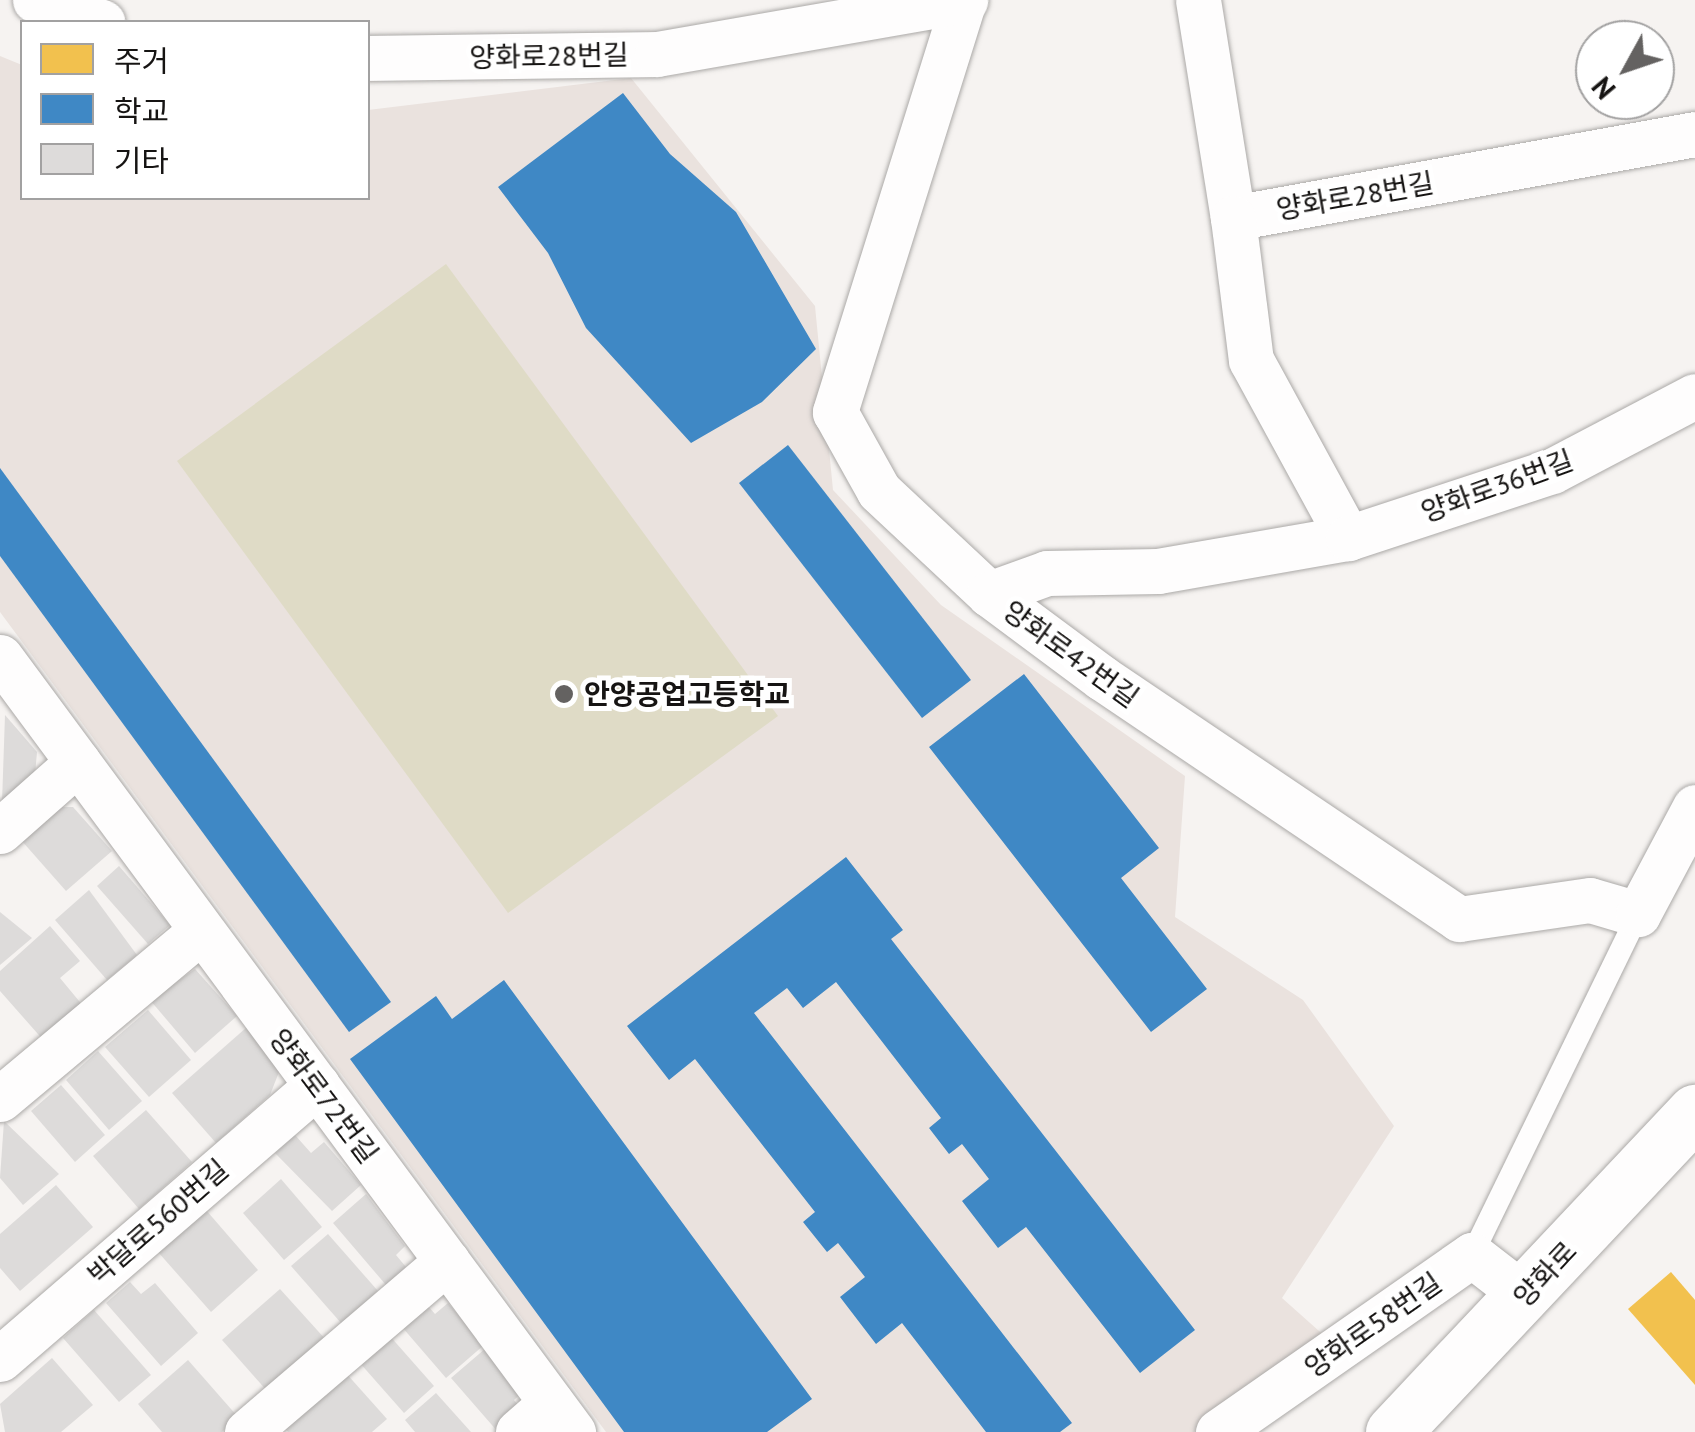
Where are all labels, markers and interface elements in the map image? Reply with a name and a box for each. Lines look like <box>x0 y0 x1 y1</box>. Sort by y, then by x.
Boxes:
legend <box>20 20 370 200</box>
north arrow <box>1575 20 1675 120</box>
street label: 양화로28번길 <box>469 38 629 74</box>
text: 주거 <box>114 41 169 80</box>
text: N <box>1583 69 1623 107</box>
text: 학교 <box>114 91 169 130</box>
text: 기타 <box>114 141 169 180</box>
street label: 양화로28번길 <box>1274 166 1436 226</box>
street label: 양화로36번길 <box>1416 443 1578 529</box>
street label: 양화로42번길 <box>997 594 1145 714</box>
place label: 안양공업고등학교 <box>584 677 790 711</box>
marker: 안양공업고등학교 <box>553 683 575 705</box>
street label: 양화로72번길 <box>263 1022 385 1170</box>
street label: 박달로560번길 <box>81 1152 235 1292</box>
street label: 양화로 <box>1506 1234 1584 1314</box>
street label: 양화로58번길 <box>1298 1266 1448 1384</box>

